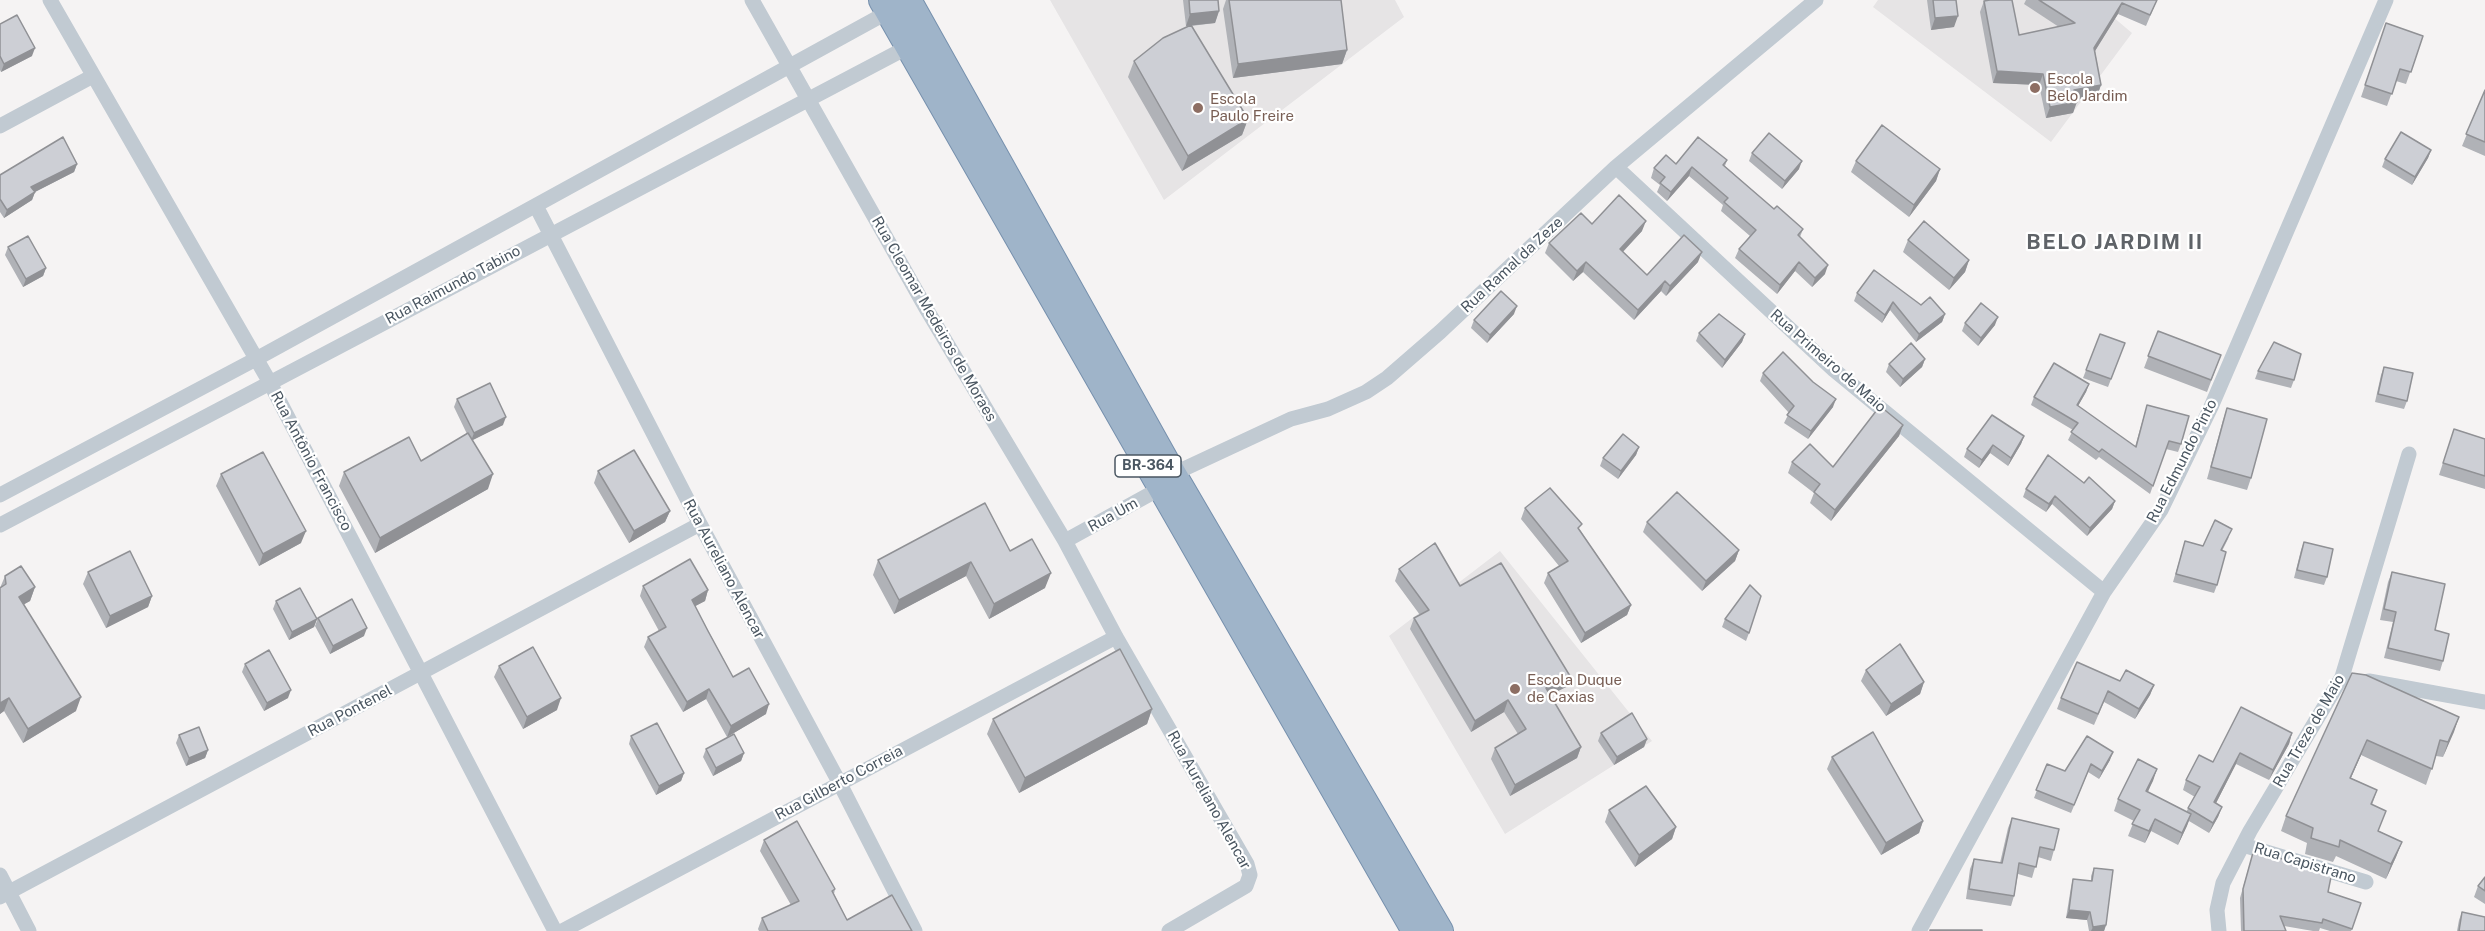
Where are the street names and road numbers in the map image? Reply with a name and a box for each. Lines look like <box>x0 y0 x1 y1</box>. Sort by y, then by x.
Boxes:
street label: Rua Cleomar Medeiros de Moraes <box>868 213 1000 425</box>
street label: Rua Ramal da Zeze <box>1457 213 1567 317</box>
street label: Rua Raimundo Tabino <box>382 242 524 328</box>
street label: Rua Primeiro de Maio <box>1766 306 1890 416</box>
street label: Rua Antônio Francisco <box>267 388 355 534</box>
street label: Rua Edmundo Pinto <box>2143 396 2221 526</box>
road number: BR-364 <box>1115 455 1181 477</box>
street label: Rua Um <box>1085 494 1141 536</box>
street label: Rua Aureliano Alencar <box>680 496 768 642</box>
street label: Rua Treze de Maio <box>2269 671 2349 791</box>
street label: Rua Pontenel <box>305 681 395 741</box>
street label: Rua Aureliano Alencar <box>1163 728 1255 872</box>
street label: Rua Gilberto Correia <box>772 742 906 824</box>
street label: Rua Capistrano <box>2252 839 2358 887</box>

